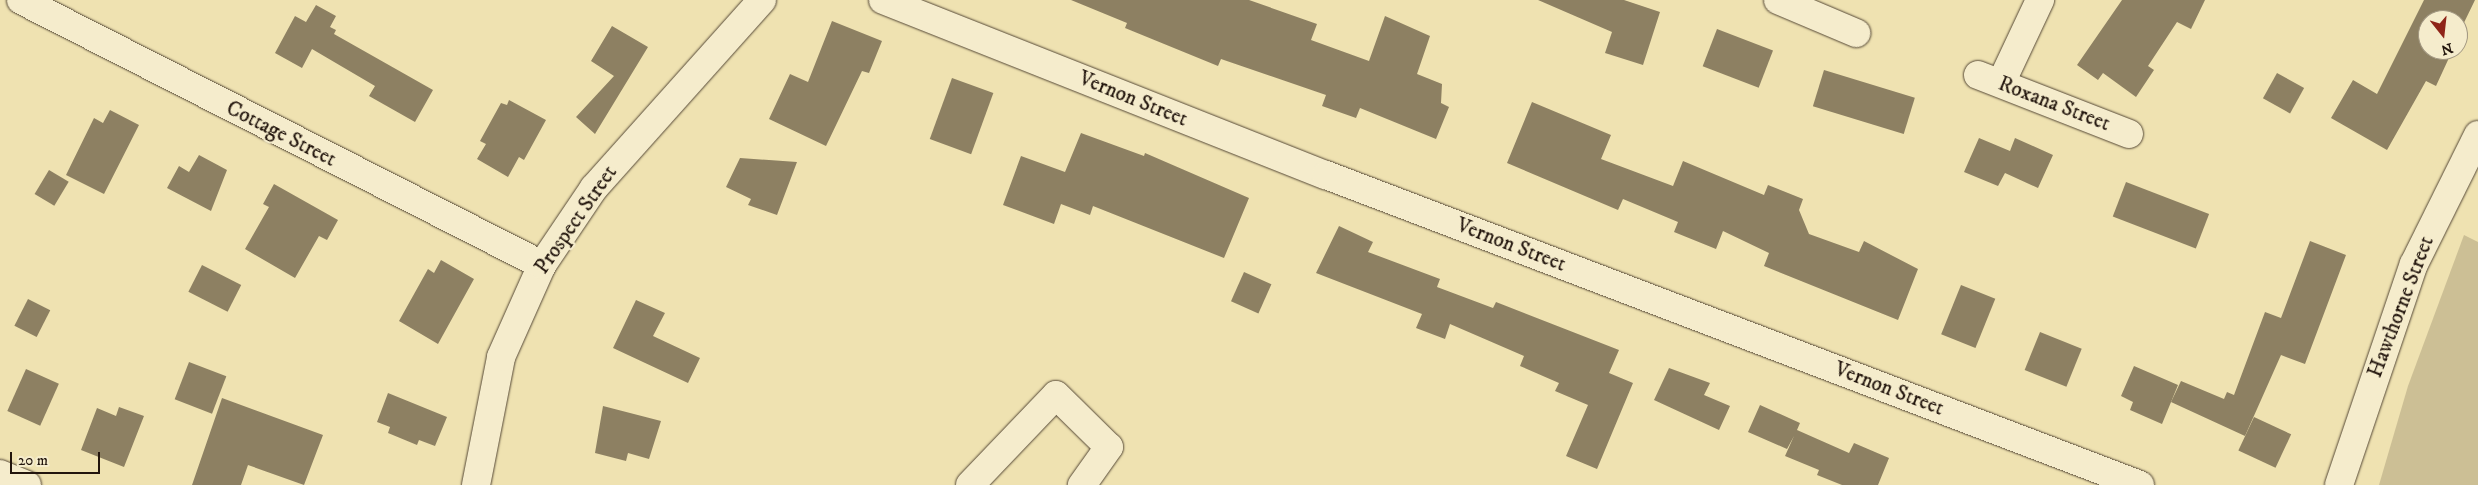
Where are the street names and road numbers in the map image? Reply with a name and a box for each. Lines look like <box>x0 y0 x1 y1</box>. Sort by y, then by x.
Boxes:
street label: Vernon Street <box>1075 66 1191 132</box>
street label: Roxana Street <box>1995 71 2113 137</box>
street label: Cottage Street <box>222 96 340 172</box>
street label: Prospect Street <box>529 161 623 279</box>
street label: Vernon Street <box>1453 213 1569 277</box>
street label: Hawthorne Street <box>2362 233 2440 381</box>
street label: Vernon Street <box>1831 357 1947 421</box>

